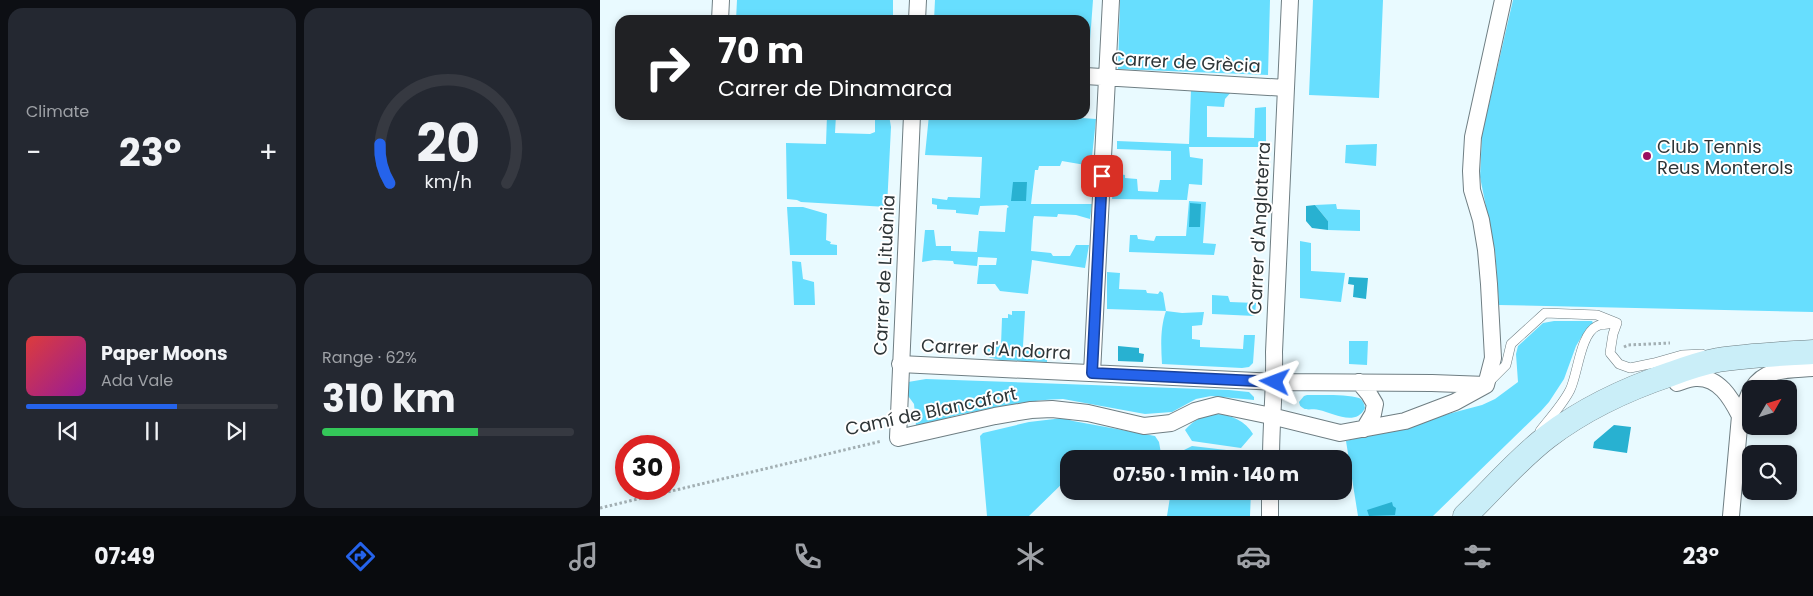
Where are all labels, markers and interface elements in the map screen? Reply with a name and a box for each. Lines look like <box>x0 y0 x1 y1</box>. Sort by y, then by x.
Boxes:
text: 70 m <box>718 26 804 75</box>
icon: right <box>635 35 700 100</box>
street label: Carrer de Grècia <box>1111 46 1261 78</box>
text: Carrer de Dinamarca <box>718 73 952 104</box>
text: Climate <box>26 100 89 123</box>
text: 20 <box>416 107 480 180</box>
text: 23° <box>119 126 181 179</box>
text: − <box>26 133 41 172</box>
text: + <box>259 133 278 172</box>
place label: Club Tennis Reus Monterols <box>1657 134 1793 180</box>
street label: Carrer d'Anglaterra <box>1242 141 1276 315</box>
marker: Club Tennis Reus Monterols <box>1641 150 1653 162</box>
pin <box>1081 155 1123 197</box>
icon: arrive <box>1088 162 1116 190</box>
text: km/h <box>424 169 472 194</box>
street label: Carrer de Lituània <box>867 194 901 356</box>
street label: Carrer d'Andorra <box>920 333 1072 365</box>
text: Paper Moons <box>101 340 228 367</box>
text: Range · 62% <box>322 346 417 369</box>
position arrow <box>1248 355 1300 407</box>
text: Ada Vale <box>101 369 173 392</box>
text: 310 km <box>322 372 456 425</box>
north arrow <box>1742 380 1798 435</box>
map controls <box>1742 380 1797 500</box>
street label: Camí de Blancafort <box>843 381 1019 441</box>
icon: previous <box>54 417 82 445</box>
icon: pause <box>138 417 166 445</box>
icon: next <box>222 417 250 445</box>
speed limit sign: 30 <box>615 435 680 500</box>
button: search <box>1742 445 1797 500</box>
text: 07:50 · 1 min · 140 m <box>1113 461 1299 488</box>
icon: directions <box>343 539 378 574</box>
icon: music <box>566 539 601 574</box>
icon: phone <box>790 539 825 574</box>
icon: climate <box>1013 539 1048 574</box>
icon: car <box>1236 539 1271 574</box>
icon: filters <box>1460 539 1495 574</box>
text: 07:49 <box>94 541 155 572</box>
text: 23° <box>1683 541 1719 572</box>

